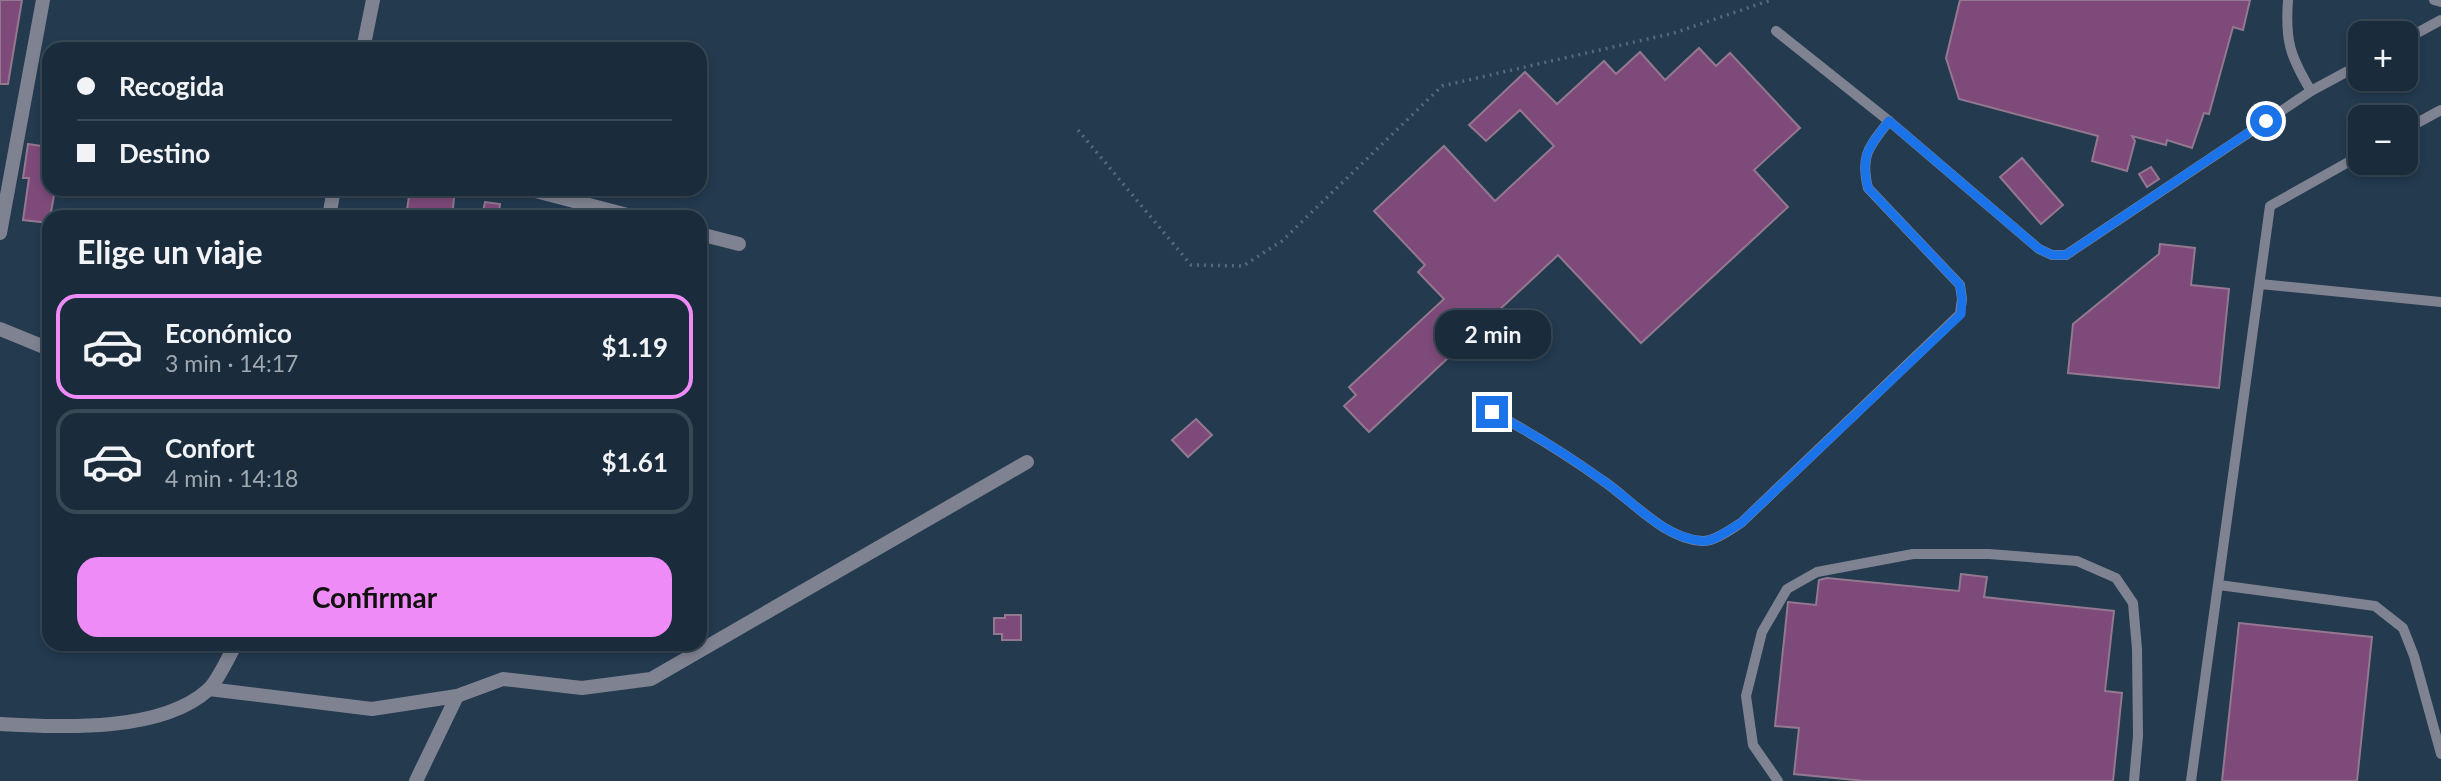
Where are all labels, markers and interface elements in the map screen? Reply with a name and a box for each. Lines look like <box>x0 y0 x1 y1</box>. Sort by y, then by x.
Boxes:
map controls <box>2348 21 2418 175</box>
button: + <box>2348 21 2418 91</box>
text: Recogida <box>119 70 224 102</box>
route start <box>2250 105 2282 137</box>
button: − <box>2348 105 2418 175</box>
text: Destino <box>119 137 210 169</box>
text: Elige un viaje <box>77 232 262 271</box>
callout: 2 min <box>1434 310 1550 360</box>
icon: car <box>81 315 144 378</box>
text: Económico <box>165 317 292 349</box>
text: 2 min <box>1464 320 1522 348</box>
text: $1.19 <box>602 331 668 363</box>
text: 3 min · 14:17 <box>165 349 298 377</box>
route end <box>1476 396 1508 428</box>
icon: car <box>81 430 144 493</box>
text: Confort <box>165 432 255 464</box>
text: $1.61 <box>602 446 668 478</box>
text: 4 min · 14:18 <box>165 464 298 492</box>
button: Confirmar <box>77 557 672 637</box>

